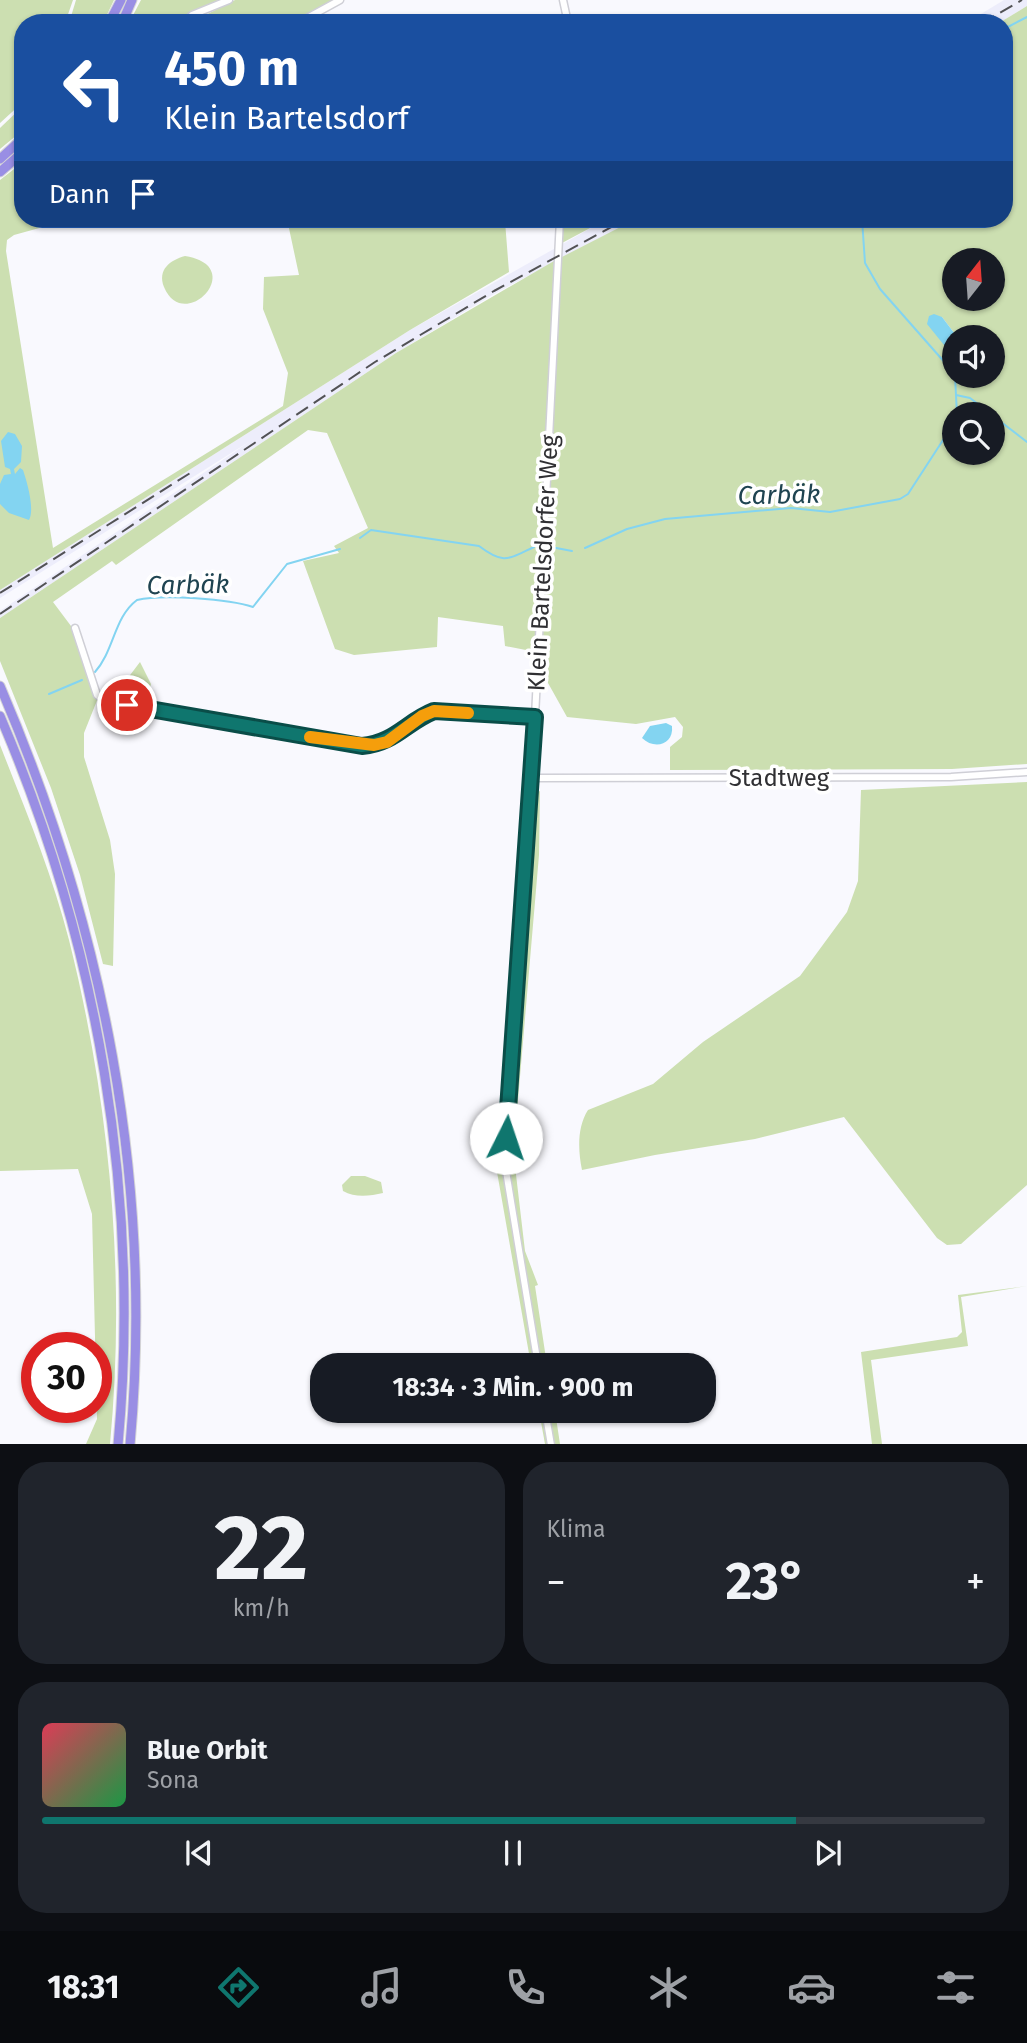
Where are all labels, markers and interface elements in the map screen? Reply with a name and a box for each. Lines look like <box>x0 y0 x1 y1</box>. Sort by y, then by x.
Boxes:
text: 450 m <box>164 39 299 98</box>
icon: left <box>49 42 140 133</box>
text: Klein Bartelsdorf <box>164 99 409 137</box>
icon: arrive <box>124 175 162 213</box>
text: Dann <box>49 179 110 210</box>
north arrow <box>942 248 1004 312</box>
map controls <box>942 248 1005 465</box>
button: sound <box>942 325 1005 388</box>
button: search <box>942 402 1005 465</box>
street label: Klein Bartelsdorfer Weg <box>522 433 564 692</box>
water label: Carbäk <box>737 479 821 511</box>
water label: Carbäk <box>146 569 230 601</box>
pin <box>97 675 157 735</box>
icon: arrive <box>108 686 146 724</box>
street label: Stadtweg <box>729 764 830 792</box>
position arrow <box>469 1101 543 1175</box>
speed limit sign: 30 <box>21 1332 112 1423</box>
text: 18:34 · 3 Min. · 900 m <box>393 1372 633 1403</box>
text: 22 <box>214 1494 308 1603</box>
text: Klima <box>547 1515 606 1543</box>
text: 23° <box>725 1550 806 1613</box>
text: − <box>547 1559 566 1605</box>
text: + <box>966 1559 985 1605</box>
text: km/h <box>233 1594 290 1622</box>
text: Blue Orbit <box>147 1735 267 1766</box>
text: Sona <box>147 1766 199 1794</box>
icon: previous <box>180 1834 218 1872</box>
icon: pause <box>494 1834 532 1872</box>
icon: next <box>809 1834 847 1872</box>
icon: directions <box>214 1963 263 2012</box>
icon: music <box>357 1963 406 2012</box>
icon: phone <box>501 1963 550 2012</box>
icon: climate <box>644 1963 693 2012</box>
icon: car <box>787 1963 836 2012</box>
icon: filters <box>931 1963 980 2012</box>
text: 18:31 <box>47 1968 120 2006</box>

